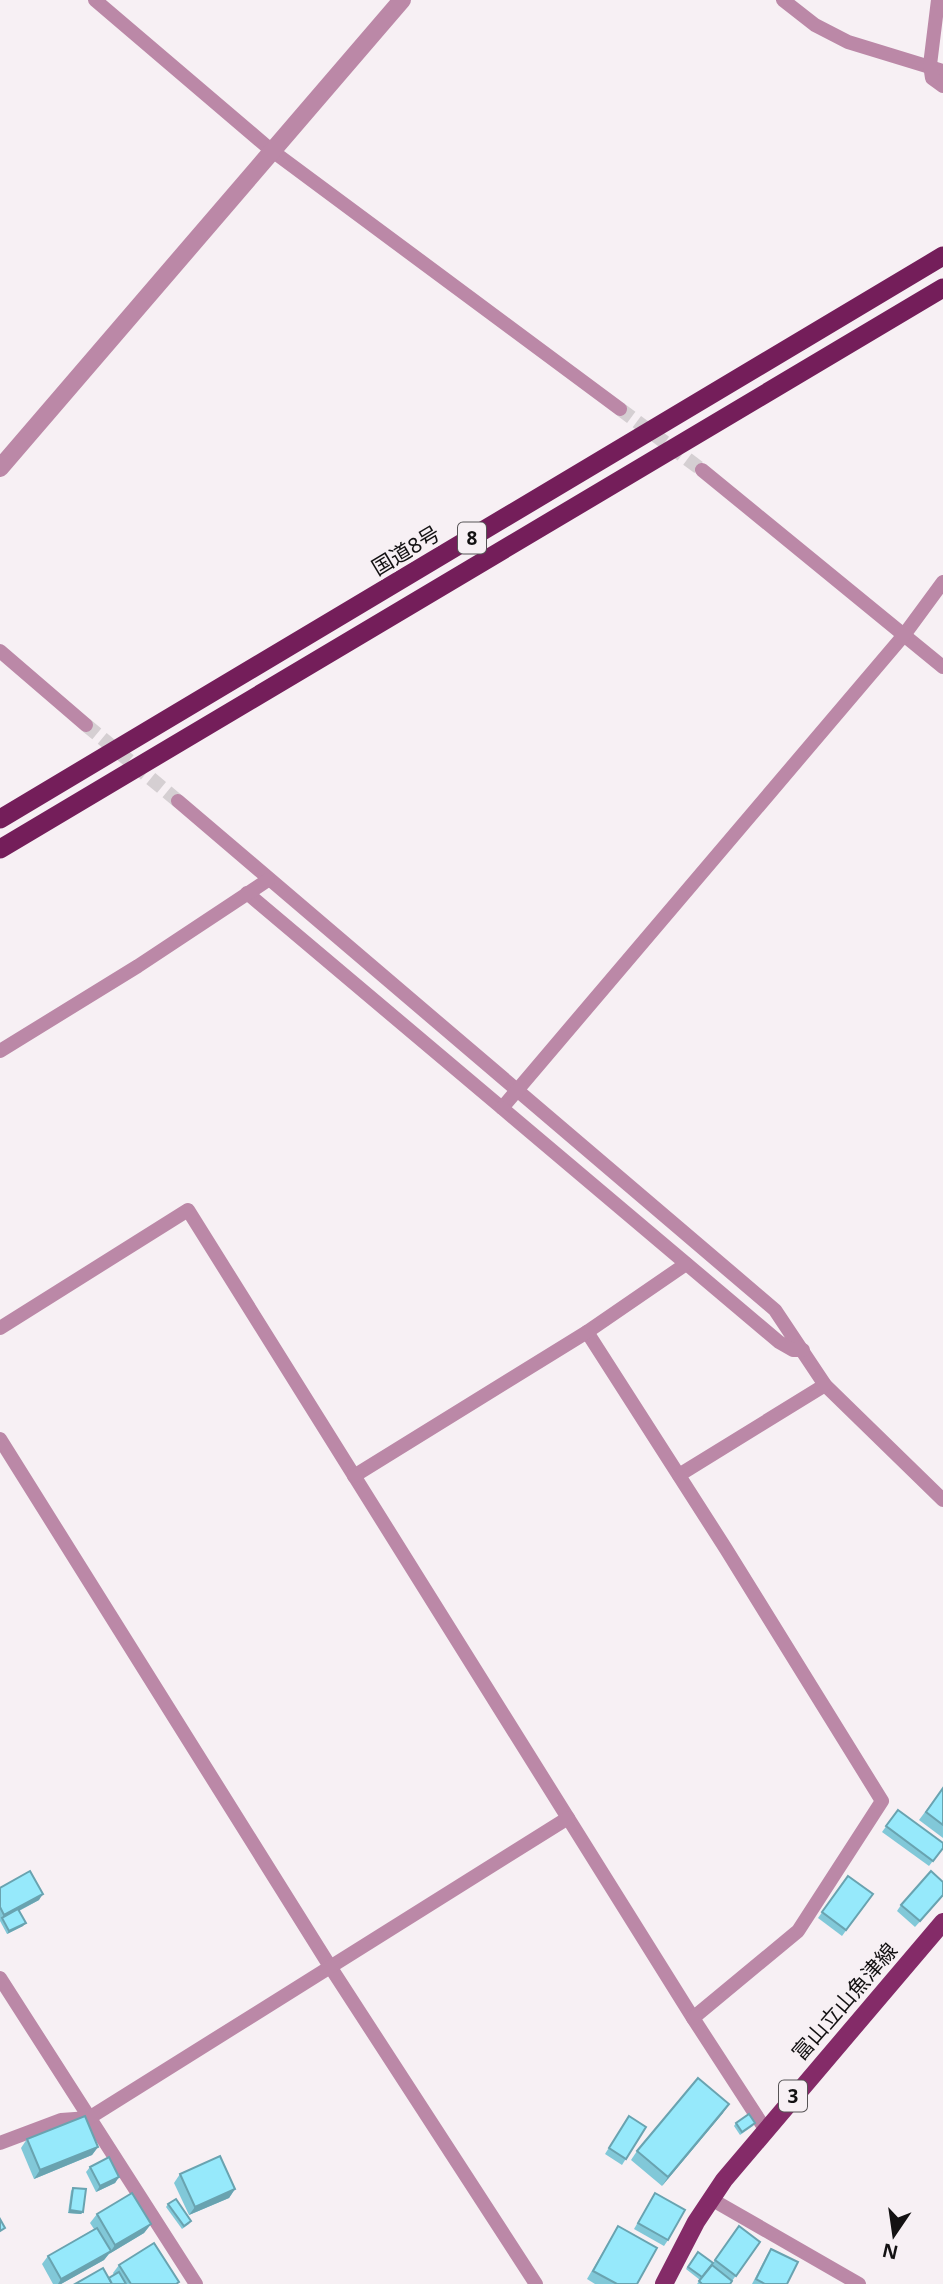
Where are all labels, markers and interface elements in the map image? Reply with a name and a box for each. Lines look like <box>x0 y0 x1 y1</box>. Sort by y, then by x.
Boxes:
street label: 国道8号 <box>366 519 445 581</box>
road number: 8 <box>458 523 486 554</box>
street label: 富山立山魚津線 <box>785 1937 903 2066</box>
road number: 3 <box>779 2080 807 2112</box>
north arrow <box>859 2200 929 2270</box>
text: N <box>880 2237 901 2266</box>

